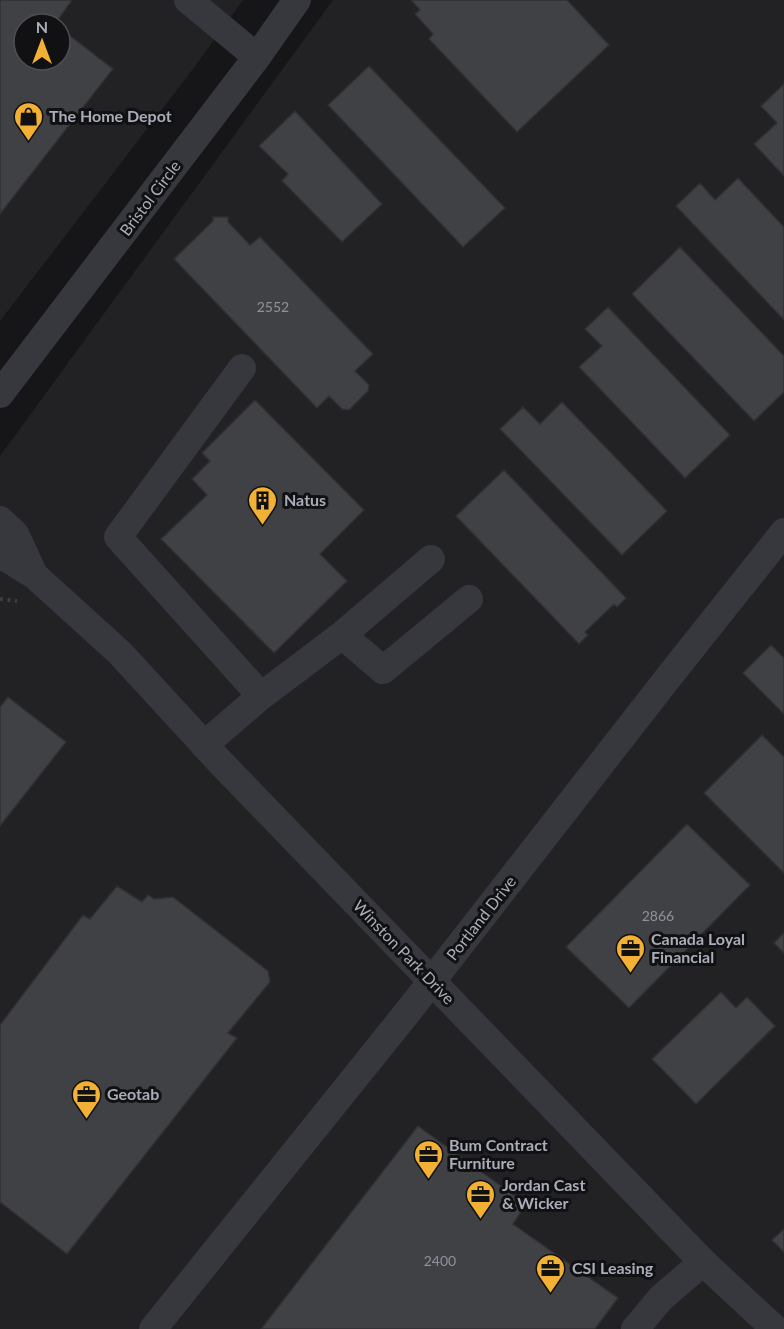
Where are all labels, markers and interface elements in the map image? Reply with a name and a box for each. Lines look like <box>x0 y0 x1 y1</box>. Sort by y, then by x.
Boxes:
north arrow <box>12 12 72 72</box>
text: N <box>36 17 48 36</box>
shop icon: The Home Depot <box>12 100 44 142</box>
place label: The Home Depot <box>49 106 172 125</box>
street label: Bristol Circle <box>115 156 184 239</box>
house number: 2552 <box>257 298 289 315</box>
building icon: Natus <box>247 484 279 526</box>
place label: Natus <box>284 490 326 509</box>
street label: Portland Drive <box>442 872 519 964</box>
street label: Winston Park Drive <box>350 896 459 1008</box>
house number: 2866 <box>642 907 674 924</box>
place label: Canada Loyal Financial <box>651 929 745 966</box>
office icon: Canada Loyal Financial <box>614 932 646 974</box>
office icon: Geotab <box>70 1078 102 1120</box>
place label: Geotab <box>107 1084 159 1103</box>
place label: Bum Contract Furniture <box>449 1135 548 1172</box>
office icon: Bum Contract Furniture <box>412 1138 444 1180</box>
place label: Jordan Cast & Wicker <box>502 1175 585 1212</box>
office icon: Jordan Cast & Wicker <box>465 1178 497 1220</box>
house number: 2400 <box>424 1252 456 1269</box>
office icon: CSI Leasing <box>535 1252 567 1294</box>
place label: CSI Leasing <box>572 1258 654 1277</box>

